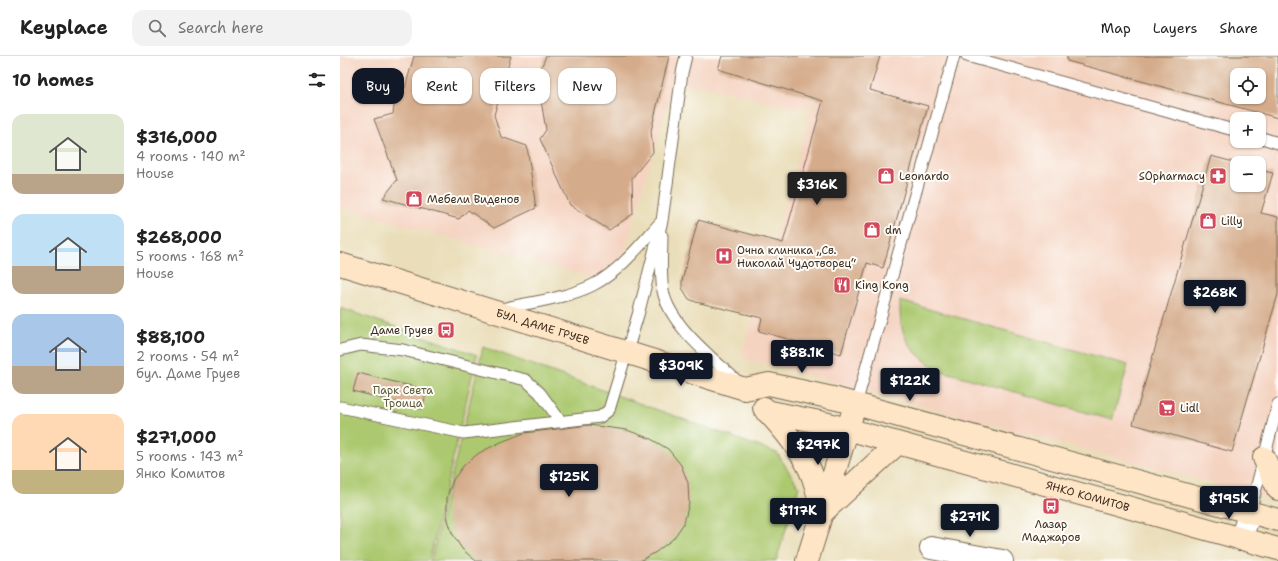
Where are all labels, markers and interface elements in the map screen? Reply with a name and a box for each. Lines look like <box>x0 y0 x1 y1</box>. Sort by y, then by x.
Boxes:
search box <box>132 10 412 46</box>
text: Keyplace <box>20 15 108 40</box>
icon: search <box>146 17 168 39</box>
text: Search here <box>178 18 264 38</box>
text: Map <box>1101 19 1131 37</box>
text: Layers <box>1153 19 1197 37</box>
text: Share <box>1219 19 1258 37</box>
chip: Buy <box>352 68 404 104</box>
chip: Rent <box>412 68 472 104</box>
chip: Filters <box>480 68 550 104</box>
chip: New <box>558 68 616 104</box>
map controls <box>1230 68 1266 192</box>
button: locate <box>1230 68 1266 104</box>
text: 10 homes <box>12 69 94 91</box>
icon: filters <box>306 69 328 91</box>
button: + <box>1230 112 1266 148</box>
text: $316,000 <box>136 126 217 148</box>
icon: home <box>44 130 92 178</box>
text: 4 rooms · 140 m² <box>136 148 245 165</box>
button: − <box>1230 156 1266 192</box>
text: House <box>136 165 174 182</box>
shop icon: Leonardo <box>876 166 896 186</box>
pharmacy icon: SOpharmacy <box>1208 166 1228 186</box>
place label: Leonardo <box>899 169 950 184</box>
place label: SOpharmacy <box>1139 169 1205 184</box>
pin: $316K <box>789 172 845 206</box>
text: $316K <box>797 176 837 193</box>
shop icon: Мебели Виденов <box>404 189 424 209</box>
place label: Мебели Виденов <box>427 192 519 207</box>
shop icon: Lilly <box>1198 211 1218 231</box>
place label: Lilly <box>1221 214 1242 229</box>
shop icon: dm <box>862 220 882 240</box>
place label: dm <box>885 223 902 238</box>
text: $268,000 <box>136 226 222 248</box>
icon: home <box>44 230 92 278</box>
place label: Oчна клиника „Св. Николай Чудотворец“ <box>737 243 857 271</box>
hospital icon: Oчна клиника „Св. Николай Чудотворец“ <box>714 246 734 266</box>
text: 5 rooms · 168 m² <box>136 248 244 265</box>
text: House <box>136 265 174 282</box>
restaurant icon: King Kong <box>832 275 852 295</box>
place label: King Kong <box>855 278 909 293</box>
pin: $268K <box>1187 280 1243 314</box>
text: $268K <box>1193 284 1237 301</box>
street label: БУЛ. ДАМЕ ГРУЕВ <box>494 305 592 348</box>
bus stop icon: Даме Груев <box>436 320 456 340</box>
place label: Даме Груев <box>371 323 433 338</box>
text: $88,100 <box>136 326 205 348</box>
icon: home <box>44 330 92 378</box>
pin: $88.1K <box>769 340 835 374</box>
text: $88.1K <box>780 344 824 361</box>
text: 2 rooms · 54 m² <box>136 348 239 365</box>
pin: $309K <box>653 353 709 387</box>
text: $309K <box>659 357 703 374</box>
text: бул. Даме Груев <box>136 365 240 382</box>
pin: $122K <box>882 368 938 402</box>
text: $122K <box>890 372 930 389</box>
park label: Парк Света Троица <box>373 383 433 411</box>
supermarket icon: Lidl <box>1157 398 1177 418</box>
place label: Lidl <box>1180 401 1200 416</box>
text: $271,000 <box>136 426 216 448</box>
icon: home <box>44 430 92 478</box>
pin: $297K <box>790 432 846 466</box>
text: $297K <box>796 436 840 453</box>
text: 5 rooms · 143 m² <box>136 448 244 465</box>
pin: $125K <box>541 464 597 498</box>
text: Янко Комитов <box>136 465 225 482</box>
text: $125K <box>549 468 589 485</box>
street label: ЯНКО КОМИТОВ <box>1044 477 1132 515</box>
pin: $195K <box>1201 486 1257 520</box>
text: $195K <box>1209 490 1249 507</box>
bus stop icon: Лазар Маджаров <box>1041 496 1061 516</box>
pin: $117K <box>770 498 826 532</box>
text: $117K <box>779 502 817 519</box>
pin: $271K <box>942 504 998 538</box>
text: $271K <box>950 508 990 525</box>
place label: Лазар Маджаров <box>1022 517 1080 545</box>

